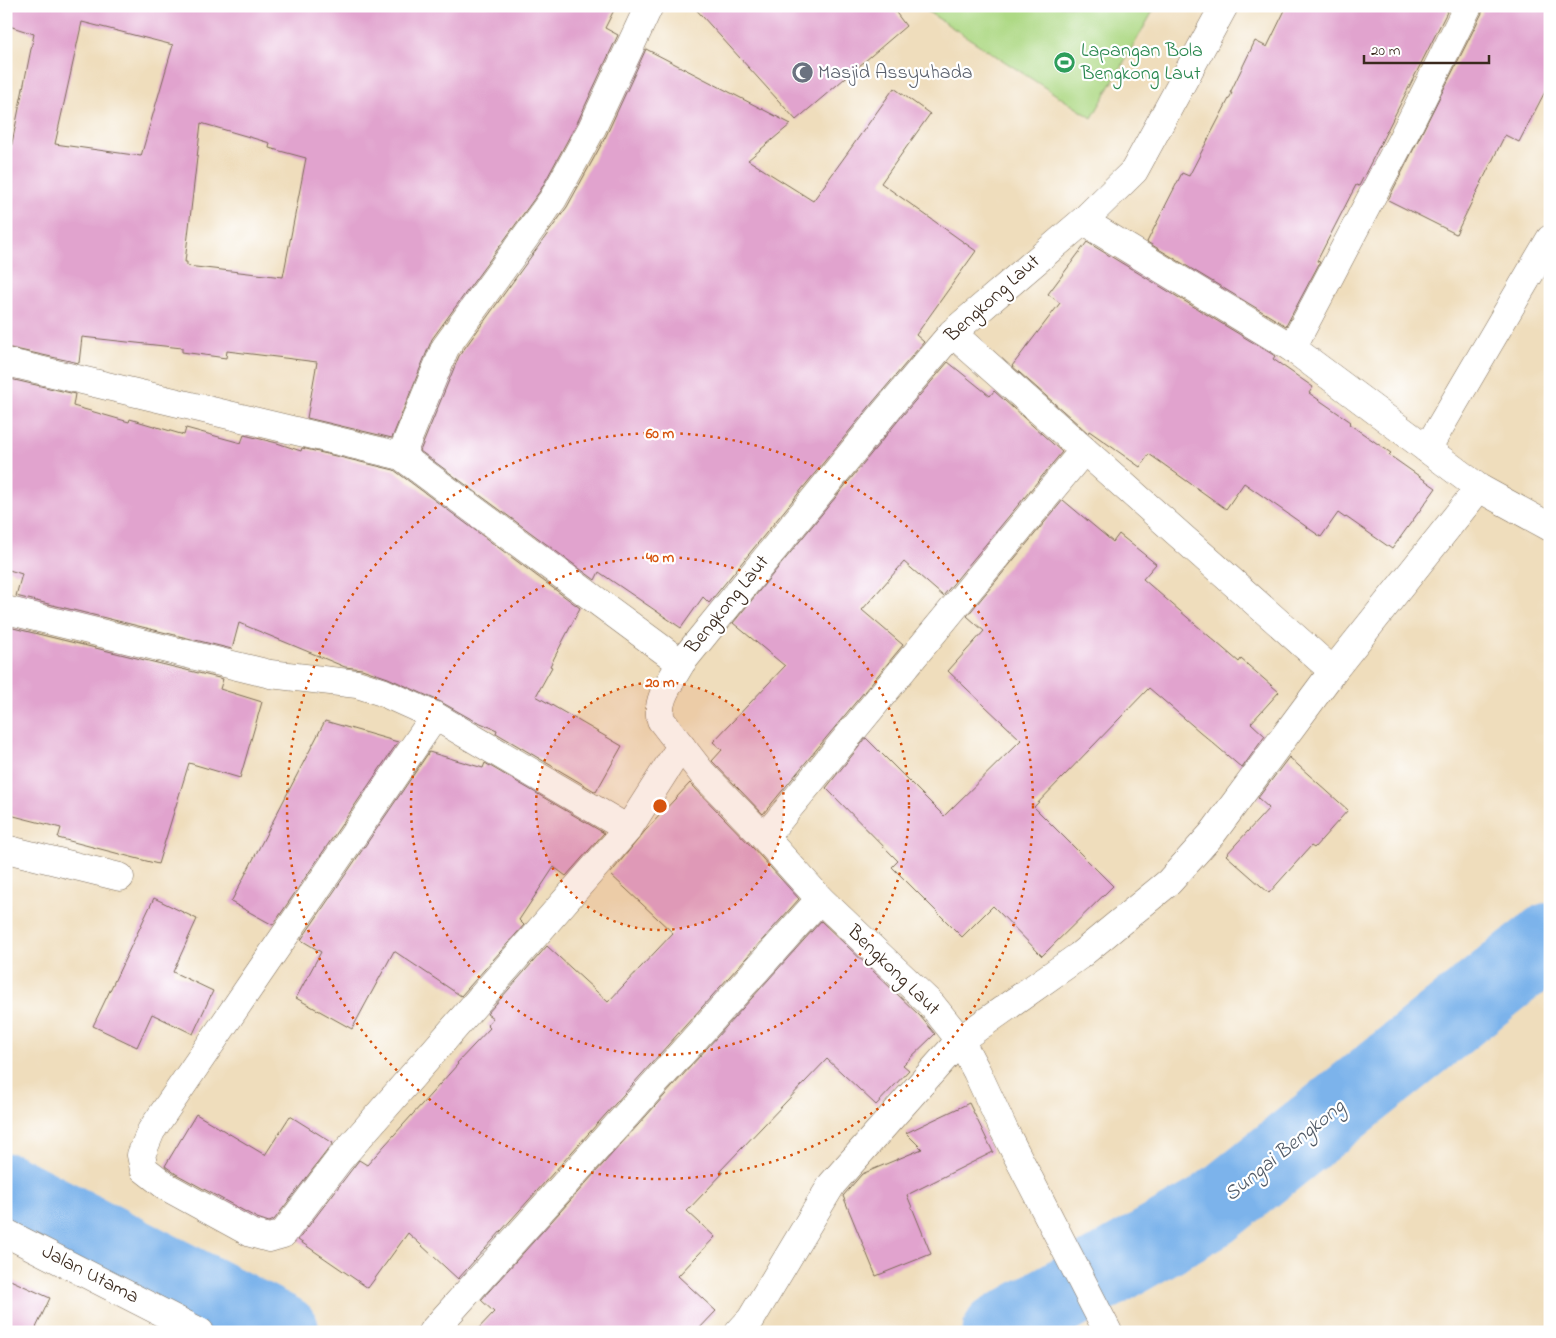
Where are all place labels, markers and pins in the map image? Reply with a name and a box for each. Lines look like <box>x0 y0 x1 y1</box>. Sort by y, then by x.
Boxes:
place label: Lapangan Bola Bengkong Laut <box>1080 37 1203 90</box>
sports icon: Lapangan Bola Bengkong Laut <box>1053 50 1077 74</box>
place label: Masjid Assyuhada <box>818 59 972 88</box>
mosque icon: Masjid Assyuhada <box>790 61 814 85</box>
centre of rings <box>651 797 669 815</box>

